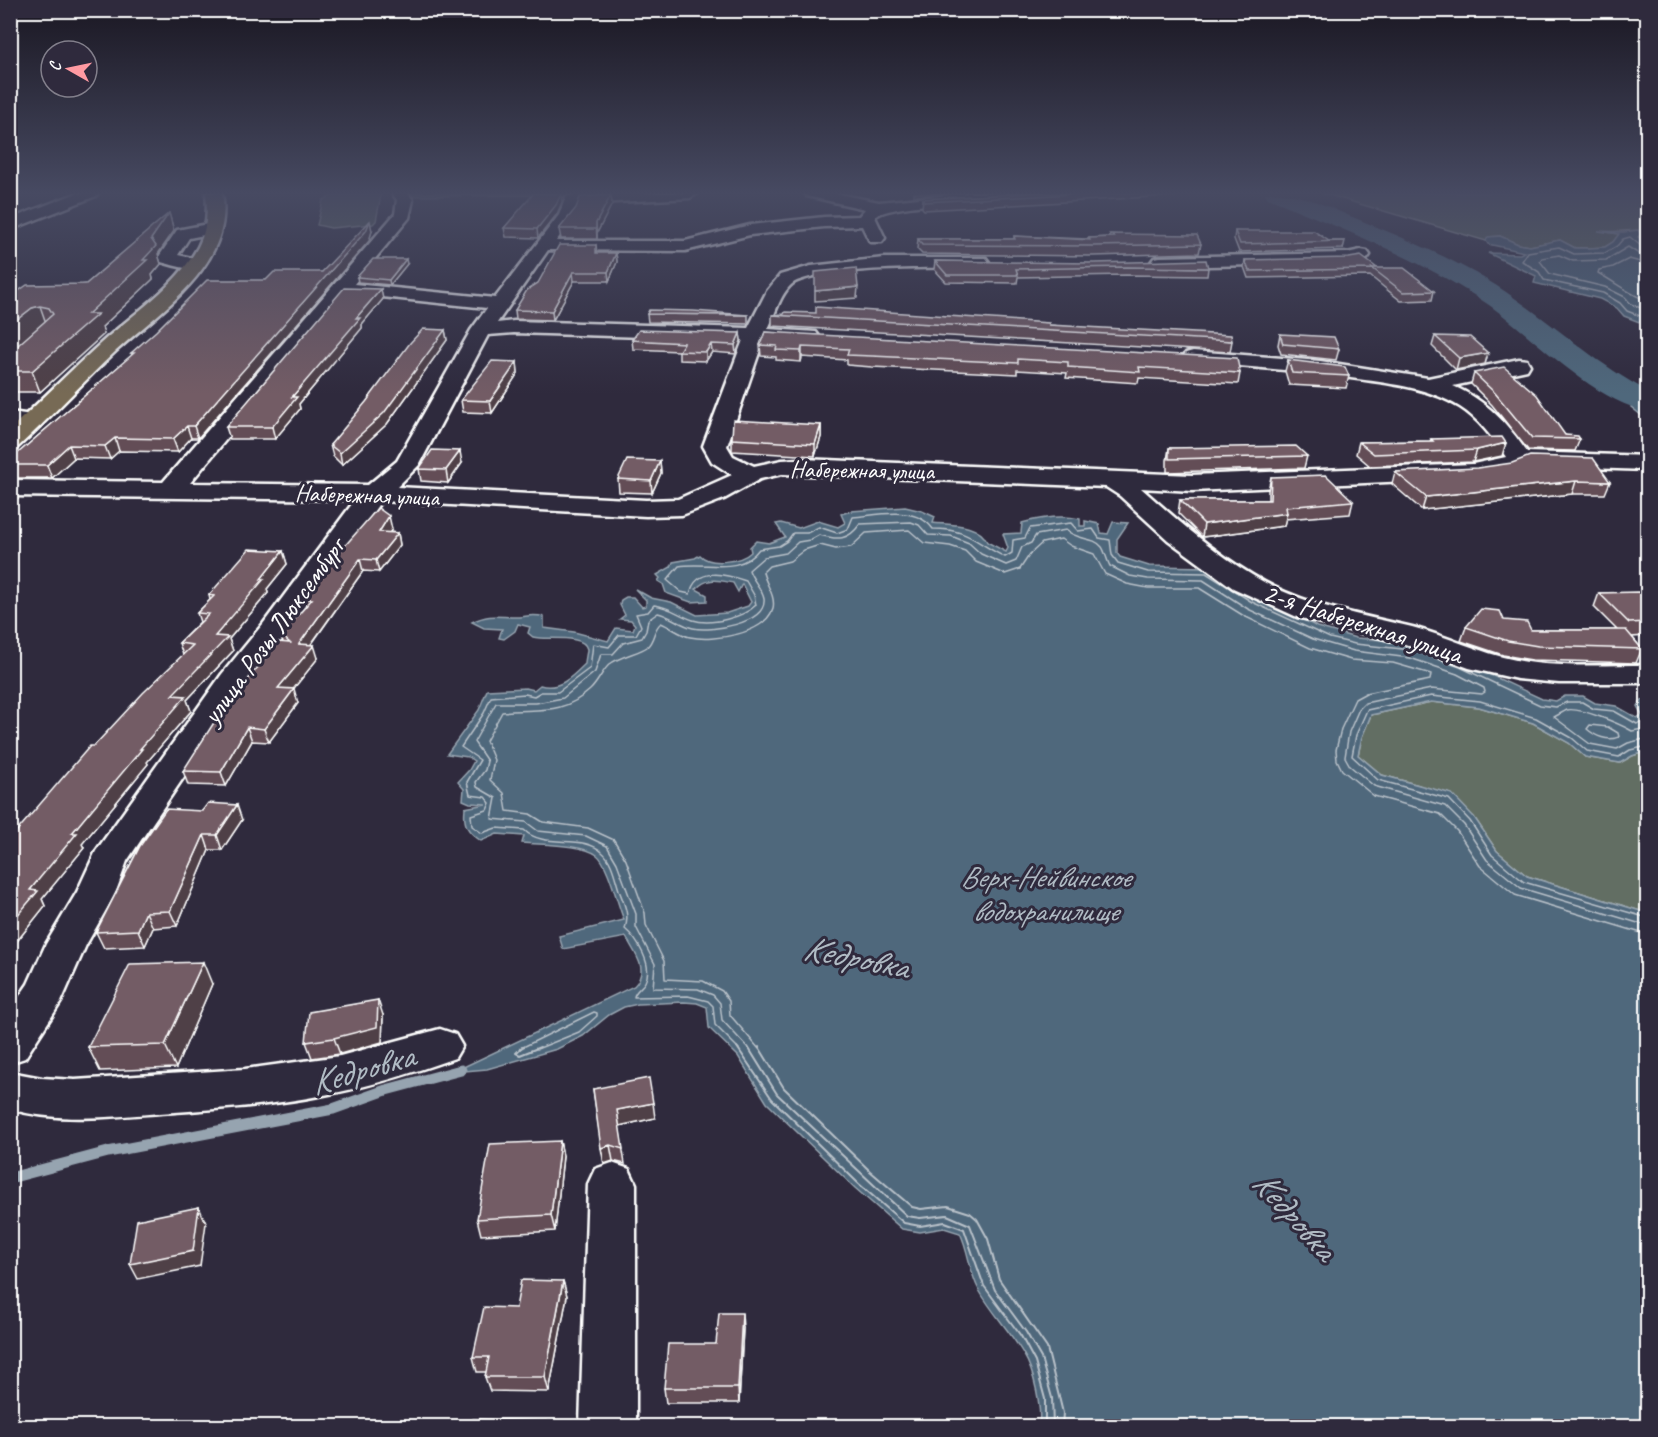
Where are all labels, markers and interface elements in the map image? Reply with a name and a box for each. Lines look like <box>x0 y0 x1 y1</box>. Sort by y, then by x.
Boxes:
north arrow <box>39 39 99 99</box>
text: С <box>45 59 66 72</box>
street label: Набережная улица <box>790 454 936 486</box>
street label: Набережная улица <box>295 477 441 513</box>
street label: улица Розы Люксембург <box>193 528 354 733</box>
street label: 2-я Набережная улица <box>1259 574 1470 672</box>
water label: Верх-Нейвинское водохранилище <box>960 858 1134 930</box>
water label: Кедровка <box>800 924 916 990</box>
water label: Кедровка <box>305 1031 423 1106</box>
water label: Кедровка <box>1243 1160 1350 1273</box>

